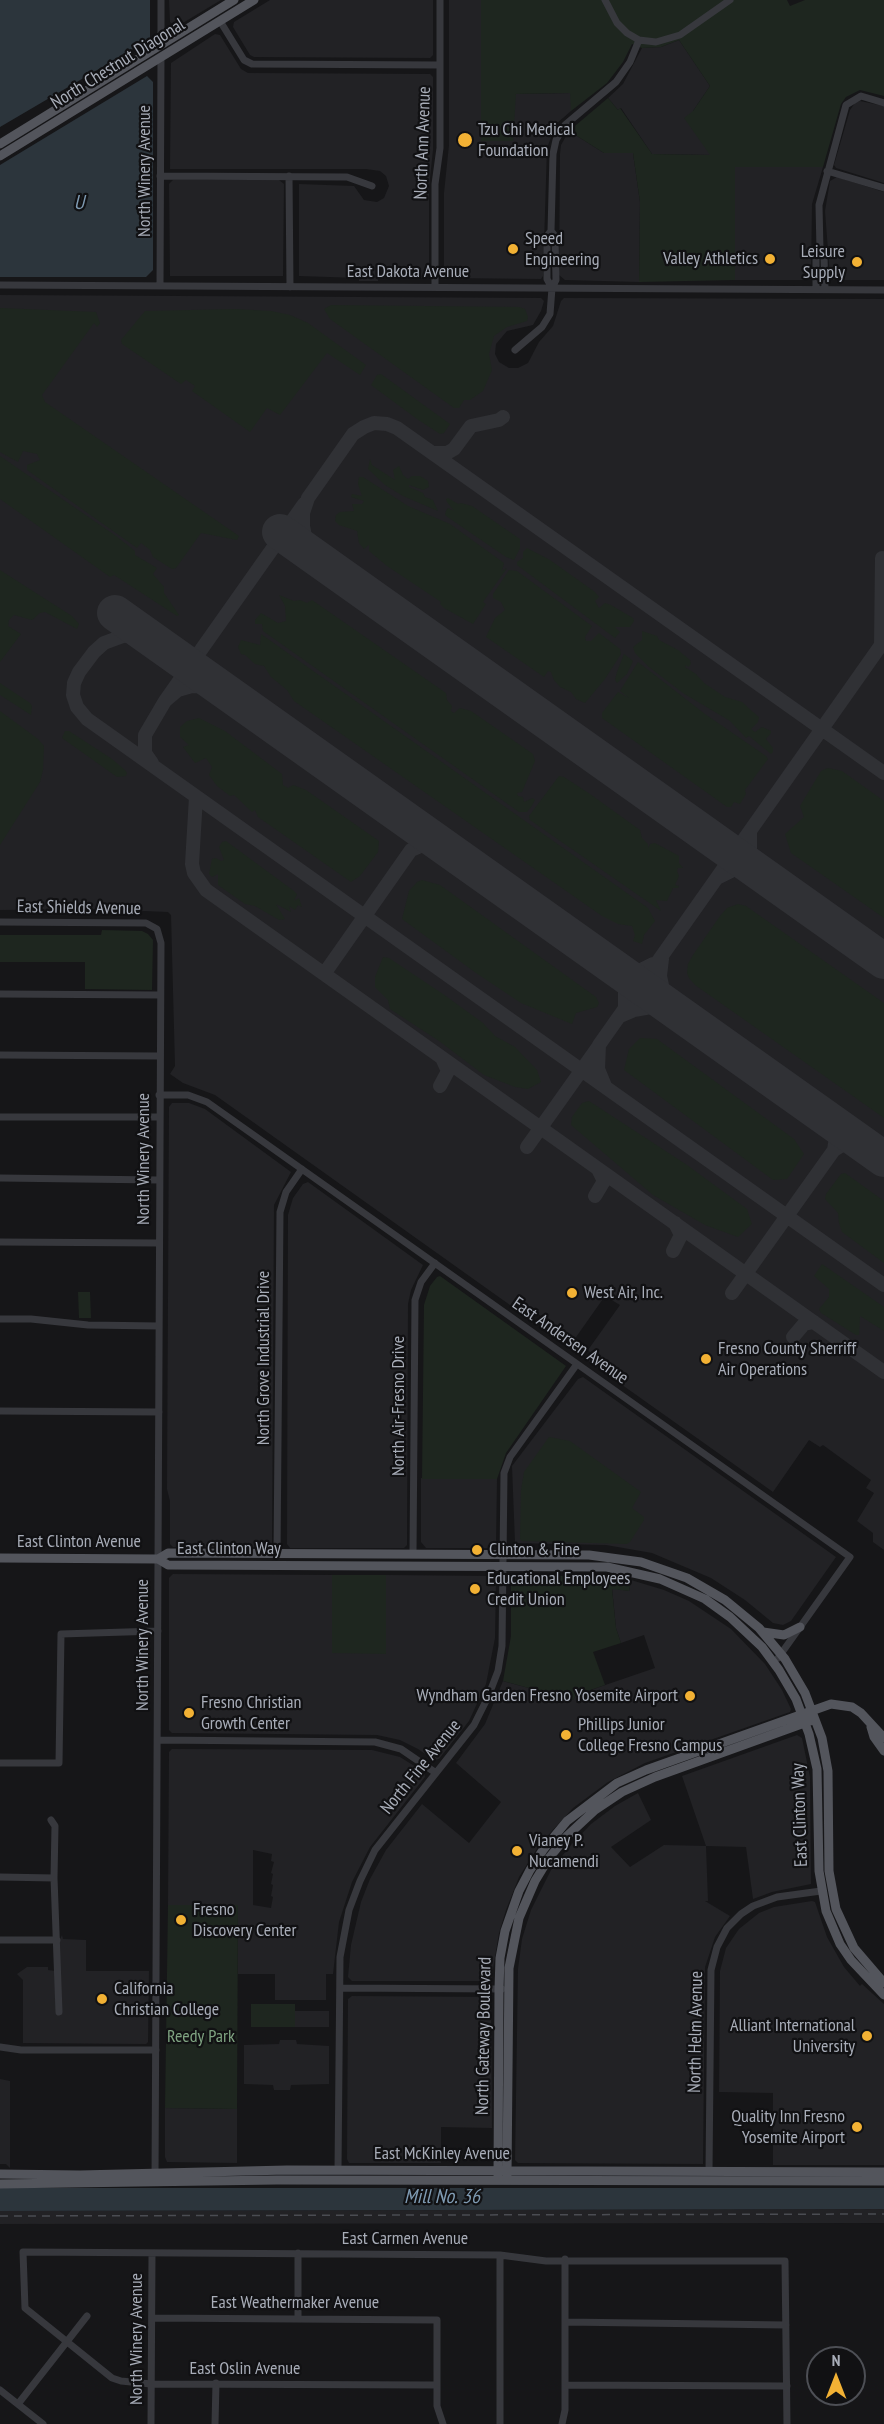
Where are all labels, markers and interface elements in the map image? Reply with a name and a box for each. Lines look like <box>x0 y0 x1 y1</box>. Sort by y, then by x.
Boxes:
street label: North Chestnut Diagonal <box>47 14 189 114</box>
street label: North Ann Avenue <box>410 86 436 200</box>
street label: North Winery Avenue <box>134 105 156 237</box>
place label: Tzu Chi Medical Foundation <box>478 119 575 162</box>
marker: Tzu Chi Medical Foundation <box>456 131 474 149</box>
water label: U <box>74 191 84 215</box>
place label: Speed Engineering <box>525 228 599 270</box>
place label: Leisure Supply <box>801 241 845 284</box>
marker: Speed Engineering <box>506 242 520 256</box>
place label: Valley Athletics <box>663 248 758 270</box>
marker: Valley Athletics <box>763 252 777 266</box>
marker: Leisure Supply <box>850 255 864 269</box>
street label: East Dakota Avenue <box>347 261 469 283</box>
street label: East Shields Avenue <box>17 896 141 920</box>
street label: North Winery Avenue <box>133 1093 155 1225</box>
street label: North Grove Industrial Drive <box>253 1271 275 1445</box>
place label: West Air, Inc. <box>584 1282 663 1304</box>
marker: West Air, Inc. <box>565 1286 579 1300</box>
street label: East Andersen Avenue <box>508 1293 632 1389</box>
street label: North Air-Fresno Drive <box>388 1336 410 1476</box>
place label: Fresno County Sherriff Air Operations <box>718 1338 856 1380</box>
marker: Fresno County Sherriff Air Operations <box>699 1352 713 1366</box>
street label: East Clinton Avenue <box>17 1531 141 1553</box>
street label: East Clinton Way <box>177 1538 281 1560</box>
place label: Clinton & Fine <box>489 1539 580 1561</box>
marker: Clinton & Fine <box>470 1543 484 1557</box>
place label: Educational Employees Credit Union <box>487 1568 630 1610</box>
street label: North Winery Avenue <box>132 1579 154 1711</box>
marker: Educational Employees Credit Union <box>468 1582 482 1596</box>
place label: Wyndham Garden Fresno Yosemite Airport <box>417 1685 678 1707</box>
marker: Wyndham Garden Fresno Yosemite Airport <box>683 1689 697 1703</box>
place label: Fresno Christian Growth Center <box>201 1692 301 1734</box>
marker: Fresno Christian Growth Center <box>182 1706 196 1720</box>
place label: Phillips Junior College Fresno Campus <box>578 1714 722 1756</box>
street label: North Fine Avenue <box>376 1715 466 1819</box>
marker: Phillips Junior College Fresno Campus <box>559 1728 573 1742</box>
street label: East Clinton Way <box>787 1763 813 1867</box>
place label: Vianey P. Nucamendi <box>529 1830 599 1872</box>
marker: Vianey P. Nucamendi <box>510 1844 524 1858</box>
place label: Fresno Discovery Center <box>193 1899 296 1942</box>
marker: Fresno Discovery Center <box>174 1913 188 1927</box>
street label: North Gateway Boulevard <box>472 1957 496 2115</box>
street label: North Helm Avenue <box>684 1971 708 2093</box>
place label: California Christian College <box>114 1978 219 2020</box>
marker: California Christian College <box>95 1992 109 2006</box>
place label: Alliant International University <box>730 2015 855 2058</box>
park label: Reedy Park <box>167 2026 235 2048</box>
marker: Alliant International University <box>860 2029 874 2043</box>
place label: Quality Inn Fresno Yosemite Airport <box>731 2106 845 2148</box>
marker: Quality Inn Fresno Yosemite Airport <box>850 2120 864 2134</box>
street label: East McKinley Avenue <box>374 2143 510 2165</box>
water label: Mill No. 36 <box>404 2185 480 2209</box>
street label: East Carmen Avenue <box>342 2228 468 2250</box>
street label: North Winery Avenue <box>126 2273 148 2405</box>
street label: East Weathermaker Avenue <box>211 2292 379 2314</box>
north arrow <box>806 2346 866 2406</box>
text: N <box>832 2350 840 2370</box>
street label: East Oslin Avenue <box>189 2358 301 2380</box>

